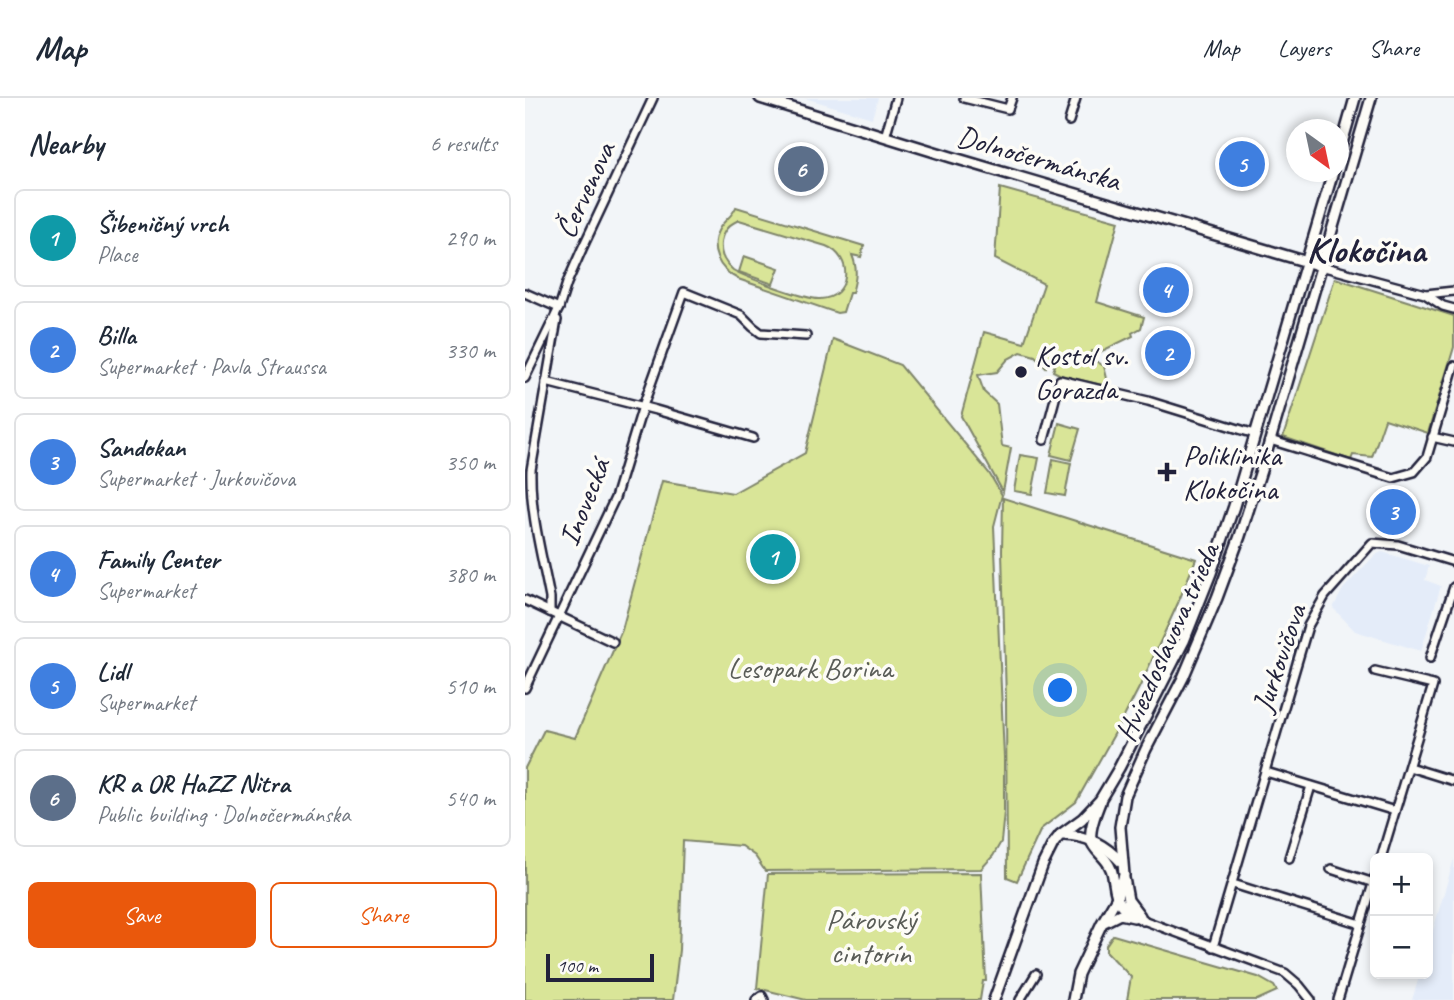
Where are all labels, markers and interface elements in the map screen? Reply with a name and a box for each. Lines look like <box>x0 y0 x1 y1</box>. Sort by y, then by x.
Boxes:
text: Map <box>35 27 86 69</box>
text: Map <box>1203 33 1240 63</box>
text: Layers <box>1278 33 1331 63</box>
text: Share <box>1369 33 1419 63</box>
street label: Dolnočermánska <box>953 117 1127 200</box>
north arrow <box>1286 119 1349 182</box>
text: Nearby <box>28 125 104 163</box>
text: 6 results <box>430 129 497 158</box>
street label: Červenova <box>546 134 624 244</box>
pin: 5 <box>1219 138 1265 190</box>
pin: 6 <box>778 143 824 195</box>
text: Šibeničný vrch <box>97 207 229 240</box>
text: 1 <box>48 224 58 253</box>
text: 290 m <box>446 224 495 253</box>
district label: Klokočina <box>1307 226 1428 273</box>
text: Place <box>97 240 137 269</box>
pin: 4 <box>1143 264 1189 316</box>
text: Billa <box>97 319 136 352</box>
pin: 2 <box>1145 327 1191 379</box>
text: 2 <box>48 336 58 365</box>
text: 330 m <box>446 336 495 365</box>
place label: Kostol sv. Gorazda <box>1035 336 1128 408</box>
text: Supermarket · Pavla Straussa <box>97 352 326 381</box>
marker: Kostol sv. Gorazda <box>1013 364 1029 380</box>
text: Sandokan <box>97 431 186 464</box>
place label: Poliklinika Klokočina <box>1183 436 1283 508</box>
text: 3 <box>48 448 58 477</box>
text: 350 m <box>446 448 495 477</box>
street label: Inovecká <box>549 450 620 551</box>
marker: Poliklinika Klokočina <box>1157 462 1177 482</box>
text: Supermarket · Jurkovičova <box>97 464 295 493</box>
pin: 3 <box>1370 486 1416 538</box>
pin: 1 <box>750 531 796 583</box>
street label: Hviezdoslavova trieda <box>1106 534 1229 747</box>
text: Family Center <box>97 543 219 576</box>
text: 4 <box>48 560 58 589</box>
text: 380 m <box>446 560 495 589</box>
text: Supermarket <box>97 576 195 605</box>
street label: Jurkovičova <box>1242 598 1316 719</box>
park label: Lesopark Borina <box>728 649 895 687</box>
text: Lidl <box>97 655 129 688</box>
text: 5 <box>48 672 58 701</box>
text: 510 m <box>446 672 495 701</box>
your location <box>1043 673 1077 707</box>
text: Supermarket <box>97 688 195 717</box>
text: KR a OR HaZZ Nitra <box>97 767 290 800</box>
text: 6 <box>48 784 58 813</box>
text: 540 m <box>446 784 495 813</box>
text: Public building · Dolnočermánska <box>97 800 350 829</box>
map controls <box>1370 853 1433 979</box>
button: + <box>1370 853 1433 916</box>
button: Save <box>28 882 256 948</box>
button: Share <box>270 882 497 948</box>
park label: Párovský cintorín <box>826 900 920 972</box>
button: − <box>1370 916 1433 979</box>
scale bar <box>546 951 655 983</box>
text: 100 m <box>557 954 598 978</box>

